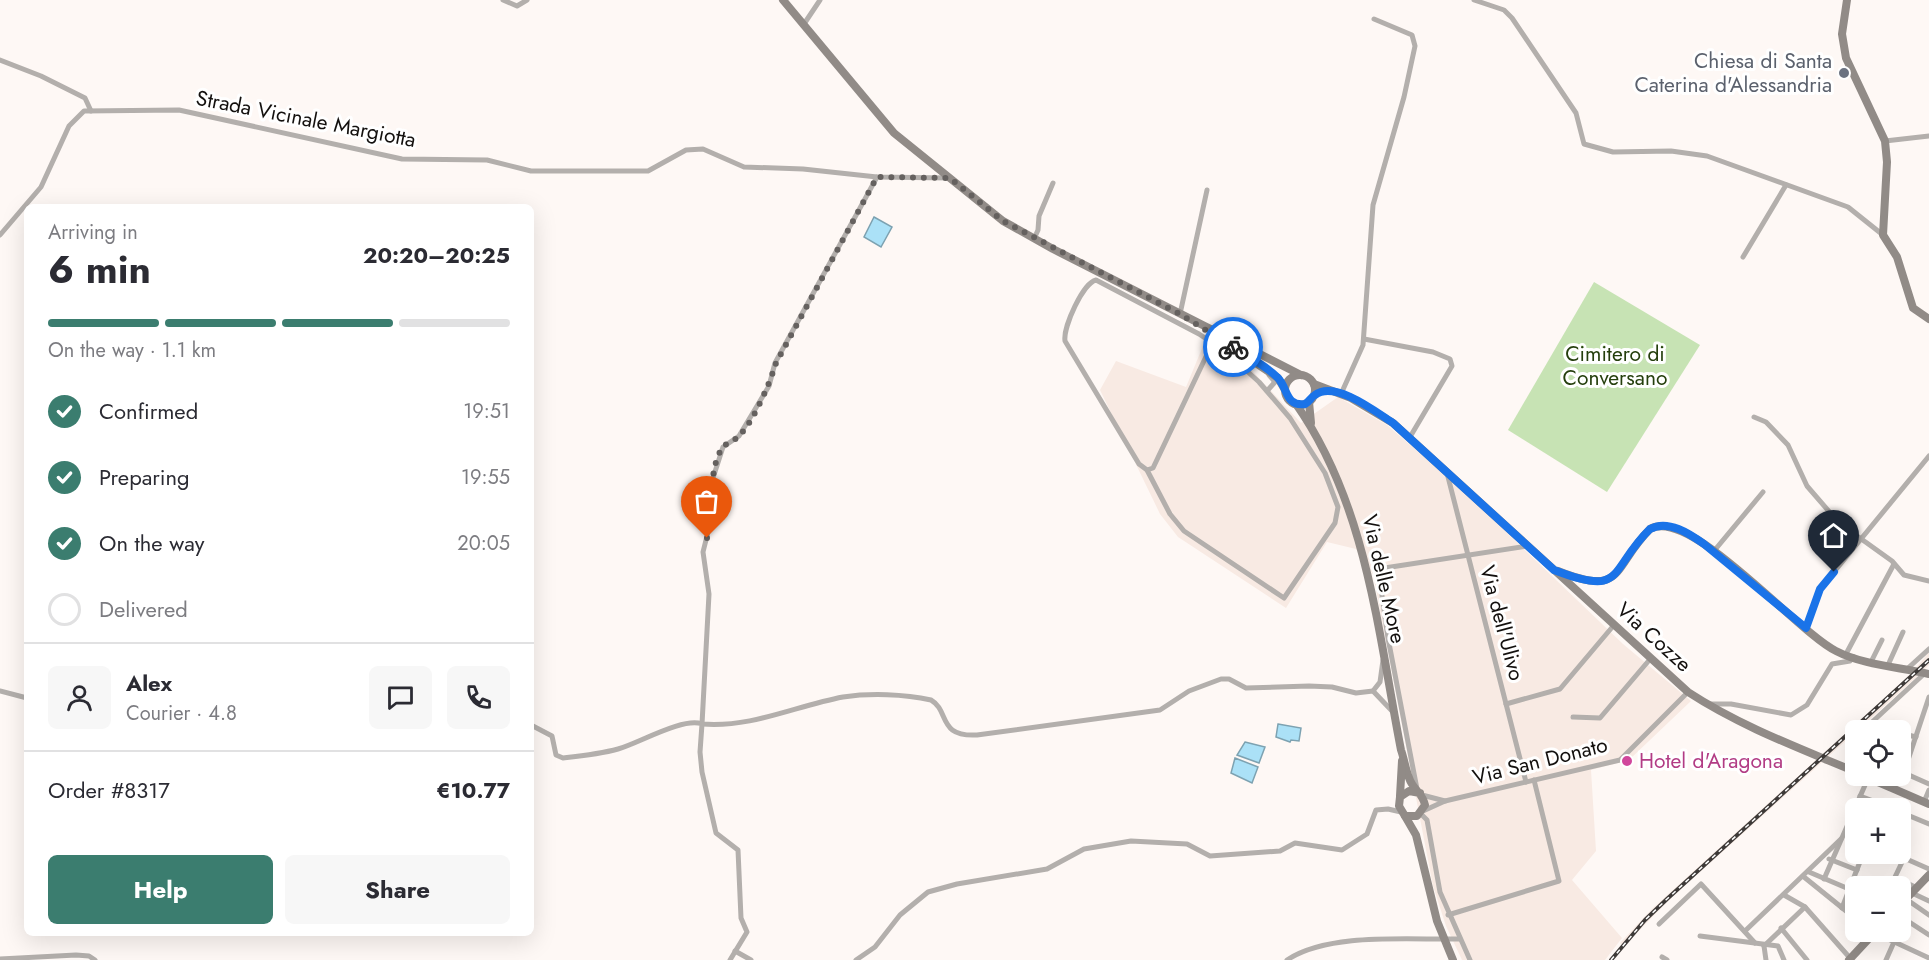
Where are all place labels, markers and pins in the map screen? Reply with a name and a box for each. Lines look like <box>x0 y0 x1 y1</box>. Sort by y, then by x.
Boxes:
place label: Chiesa di Santa Caterina d'Alessandria <box>1634 46 1832 100</box>
marker: Chiesa di Santa Caterina d'Alessandria <box>1837 66 1851 80</box>
pin <box>681 476 732 538</box>
pin <box>1808 510 1859 572</box>
place label: Hotel d'Aragona <box>1639 746 1783 776</box>
marker: Hotel d'Aragona <box>1620 754 1634 768</box>

